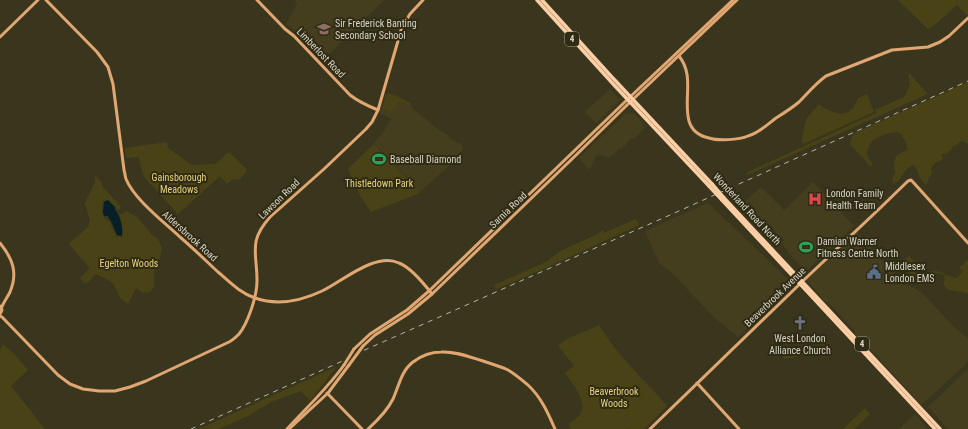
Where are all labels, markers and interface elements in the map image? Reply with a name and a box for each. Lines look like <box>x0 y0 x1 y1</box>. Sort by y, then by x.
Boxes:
place label: Sir Frederick Banting Secondary School <box>335 18 417 41</box>
school or university icon: Sir Frederick Banting Secondary School <box>316 21 332 37</box>
street label: Limberlost Road <box>295 26 347 80</box>
road number: 4 <box>565 32 579 46</box>
sports icon: Baseball Diamond <box>371 151 387 167</box>
place label: Baseball Diamond <box>390 154 461 165</box>
street label: Wonderland Road North <box>711 171 783 247</box>
park label: Gainsborough Meadows <box>152 172 207 195</box>
street label: Lawson Road <box>256 177 302 221</box>
park label: Thistledown Park <box>345 178 414 189</box>
place label: London Family Health Team <box>826 188 883 211</box>
street label: Sarnia Road <box>487 190 529 230</box>
hospital icon: London Family Health Team <box>807 191 823 207</box>
street label: Aldersbrook Road <box>160 208 220 264</box>
place label: Damian Warner Fitness Centre North <box>817 236 899 259</box>
sports icon: Damian Warner Fitness Centre North <box>798 239 814 255</box>
park label: Egelton Woods <box>100 258 159 269</box>
place label: Middlesex London EMS <box>885 261 934 284</box>
public building icon: Middlesex London EMS <box>866 264 882 280</box>
street label: Beaverbrook Avenue <box>742 265 808 329</box>
church icon: West London Alliance Church <box>792 315 808 331</box>
place label: West London Alliance Church <box>769 333 831 356</box>
road number: 4 <box>855 337 869 351</box>
park label: Beaverbrook Woods <box>589 386 639 409</box>

